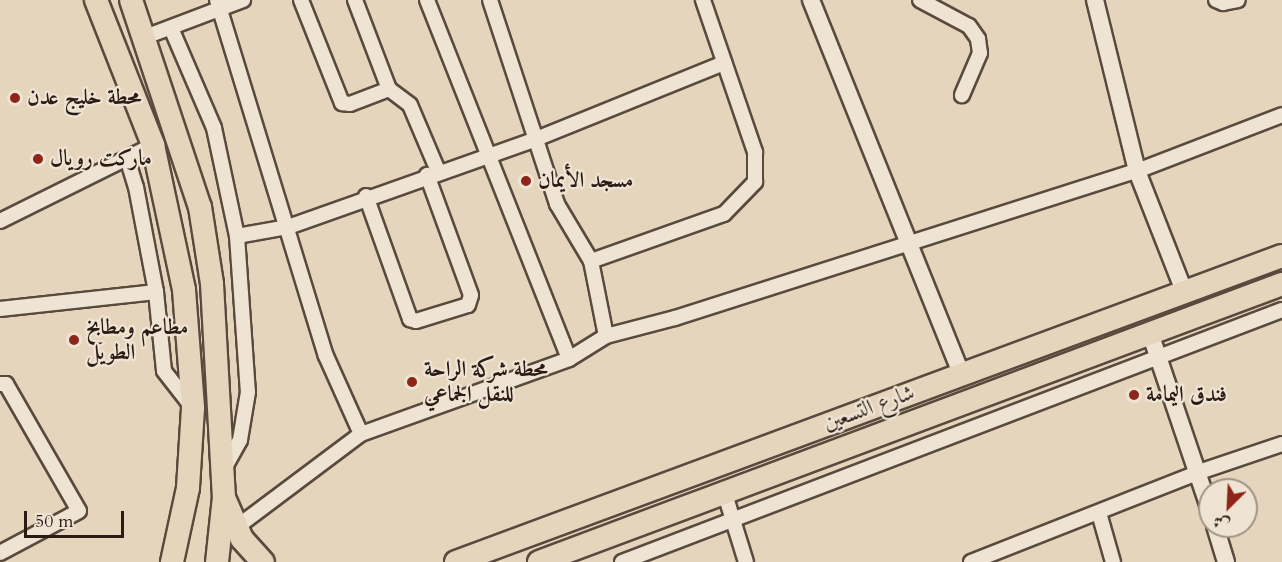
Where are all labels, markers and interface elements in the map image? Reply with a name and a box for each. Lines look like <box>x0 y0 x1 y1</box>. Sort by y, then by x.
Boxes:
place label: محطة خليج عدن <box>27 85 141 111</box>
marker: محطة خليج عدن <box>8 91 22 105</box>
place label: ماركت رويال <box>50 146 152 172</box>
marker: ماركت رويال <box>31 152 45 166</box>
place label: مسجد الأيمان <box>538 168 633 194</box>
marker: مسجد الأيمان <box>519 174 533 188</box>
place label: مطاعم ومطابخ الطويل <box>86 314 188 366</box>
marker: مطاعم ومطابخ الطويل <box>67 333 81 347</box>
place label: محطة شركة الراحة للنقل الجماعي <box>424 356 547 408</box>
marker: محطة شركة الراحة للنقل الجماعي <box>405 375 419 389</box>
street label: شارع التسعين <box>820 379 918 437</box>
place label: فندق اليمامة <box>1146 382 1227 408</box>
marker: فندق اليمامة <box>1127 388 1141 402</box>
north arrow <box>1198 478 1258 538</box>
scale bar <box>27 499 128 537</box>
text: 50 m <box>35 509 74 534</box>
text: ش <box>1210 509 1233 536</box>

